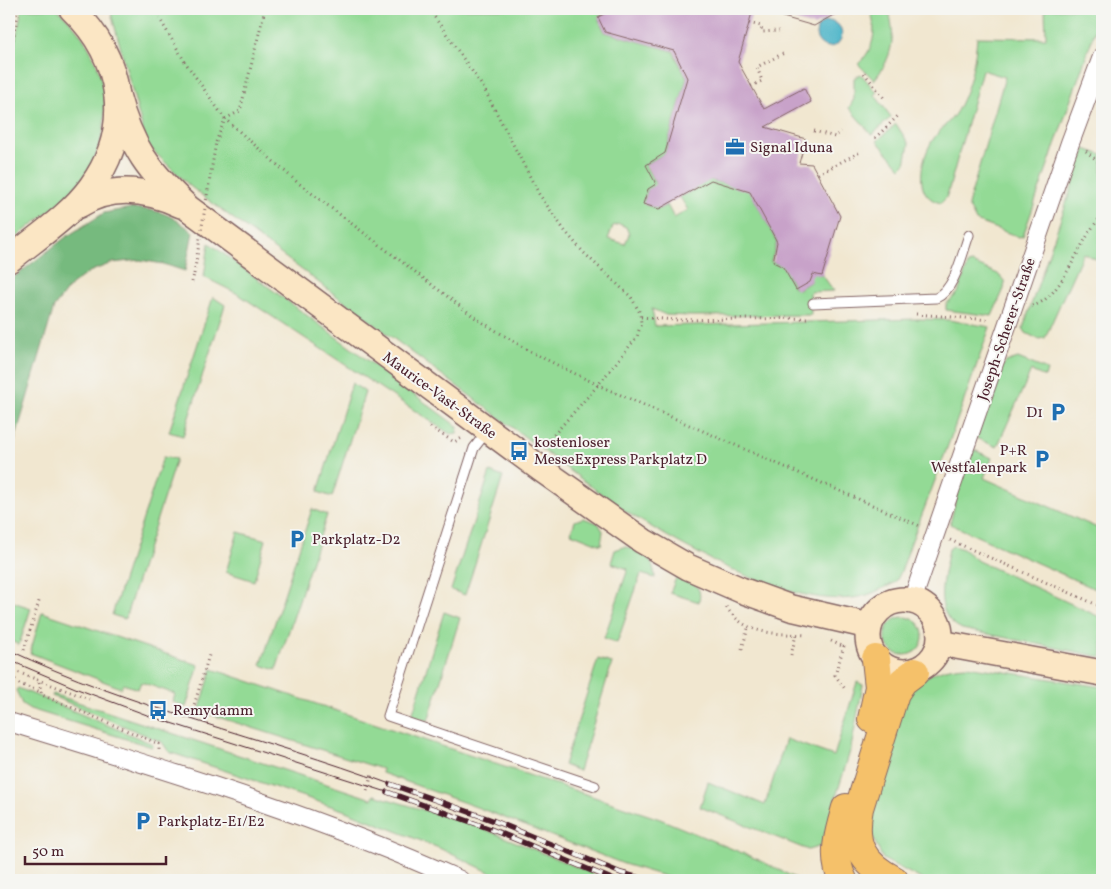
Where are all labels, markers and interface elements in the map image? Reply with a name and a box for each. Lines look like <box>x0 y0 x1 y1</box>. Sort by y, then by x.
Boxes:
office icon: Signal Iduna <box>724 136 746 158</box>
place label: Signal Iduna <box>750 138 833 159</box>
street label: Joseph-Scherer-Straße <box>973 255 1042 404</box>
street label: Maurice-Vast-Straße <box>378 348 501 445</box>
parking icon: D1 <box>1047 401 1069 423</box>
place label: D1 <box>1026 403 1043 424</box>
place label: kostenloser MesseExpress Parkplatz D <box>534 433 707 471</box>
bus stop icon: kostenloser MesseExpress Parkplatz D <box>508 440 530 462</box>
place label: P+R Westfalenpark <box>931 441 1027 479</box>
parking icon: P+R Westfalenpark <box>1031 448 1053 470</box>
parking icon: Parkplatz-D2 <box>286 528 308 550</box>
place label: Parkplatz-D2 <box>312 530 400 551</box>
bus stop icon: Remydamm <box>147 699 169 721</box>
place label: Remydamm <box>173 701 253 722</box>
parking icon: Parkplatz-E1/E2 <box>132 810 154 832</box>
place label: Parkplatz-E1/E2 <box>158 812 265 833</box>
scale bar <box>25 834 166 866</box>
text: 50 m <box>32 842 64 863</box>

